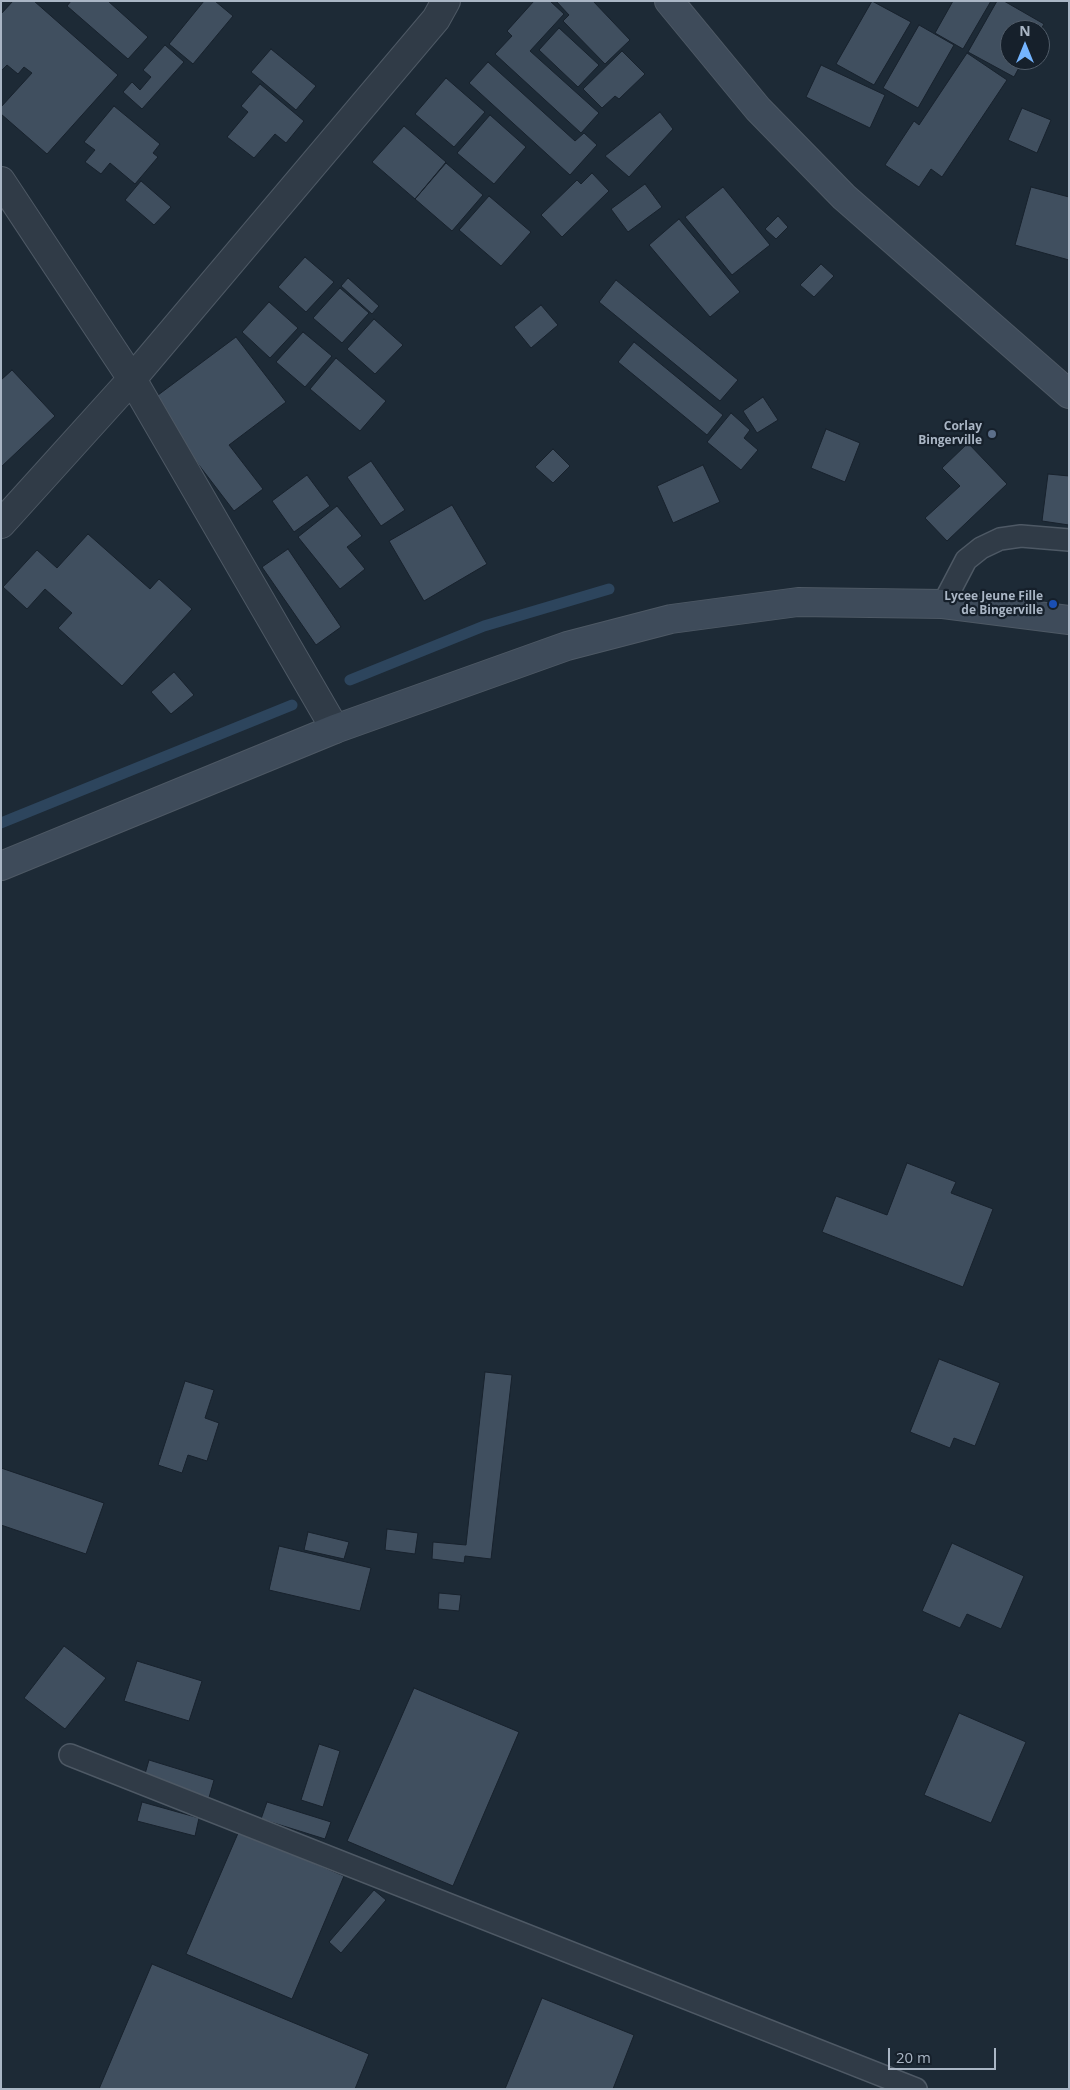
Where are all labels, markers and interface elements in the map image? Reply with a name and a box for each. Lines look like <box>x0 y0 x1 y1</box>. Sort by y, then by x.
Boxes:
north arrow <box>1000 20 1050 70</box>
text: N <box>1019 21 1031 40</box>
place label: Corlay Bingerville <box>918 420 982 448</box>
marker: Corlay Bingerville <box>986 428 998 440</box>
place label: Lycee Jeune Fille de Bingerville <box>944 590 1043 618</box>
marker: Lycee Jeune Fille de Bingerville <box>1047 598 1059 610</box>
scale bar <box>890 2038 998 2070</box>
text: 20 m <box>896 2047 931 2067</box>

